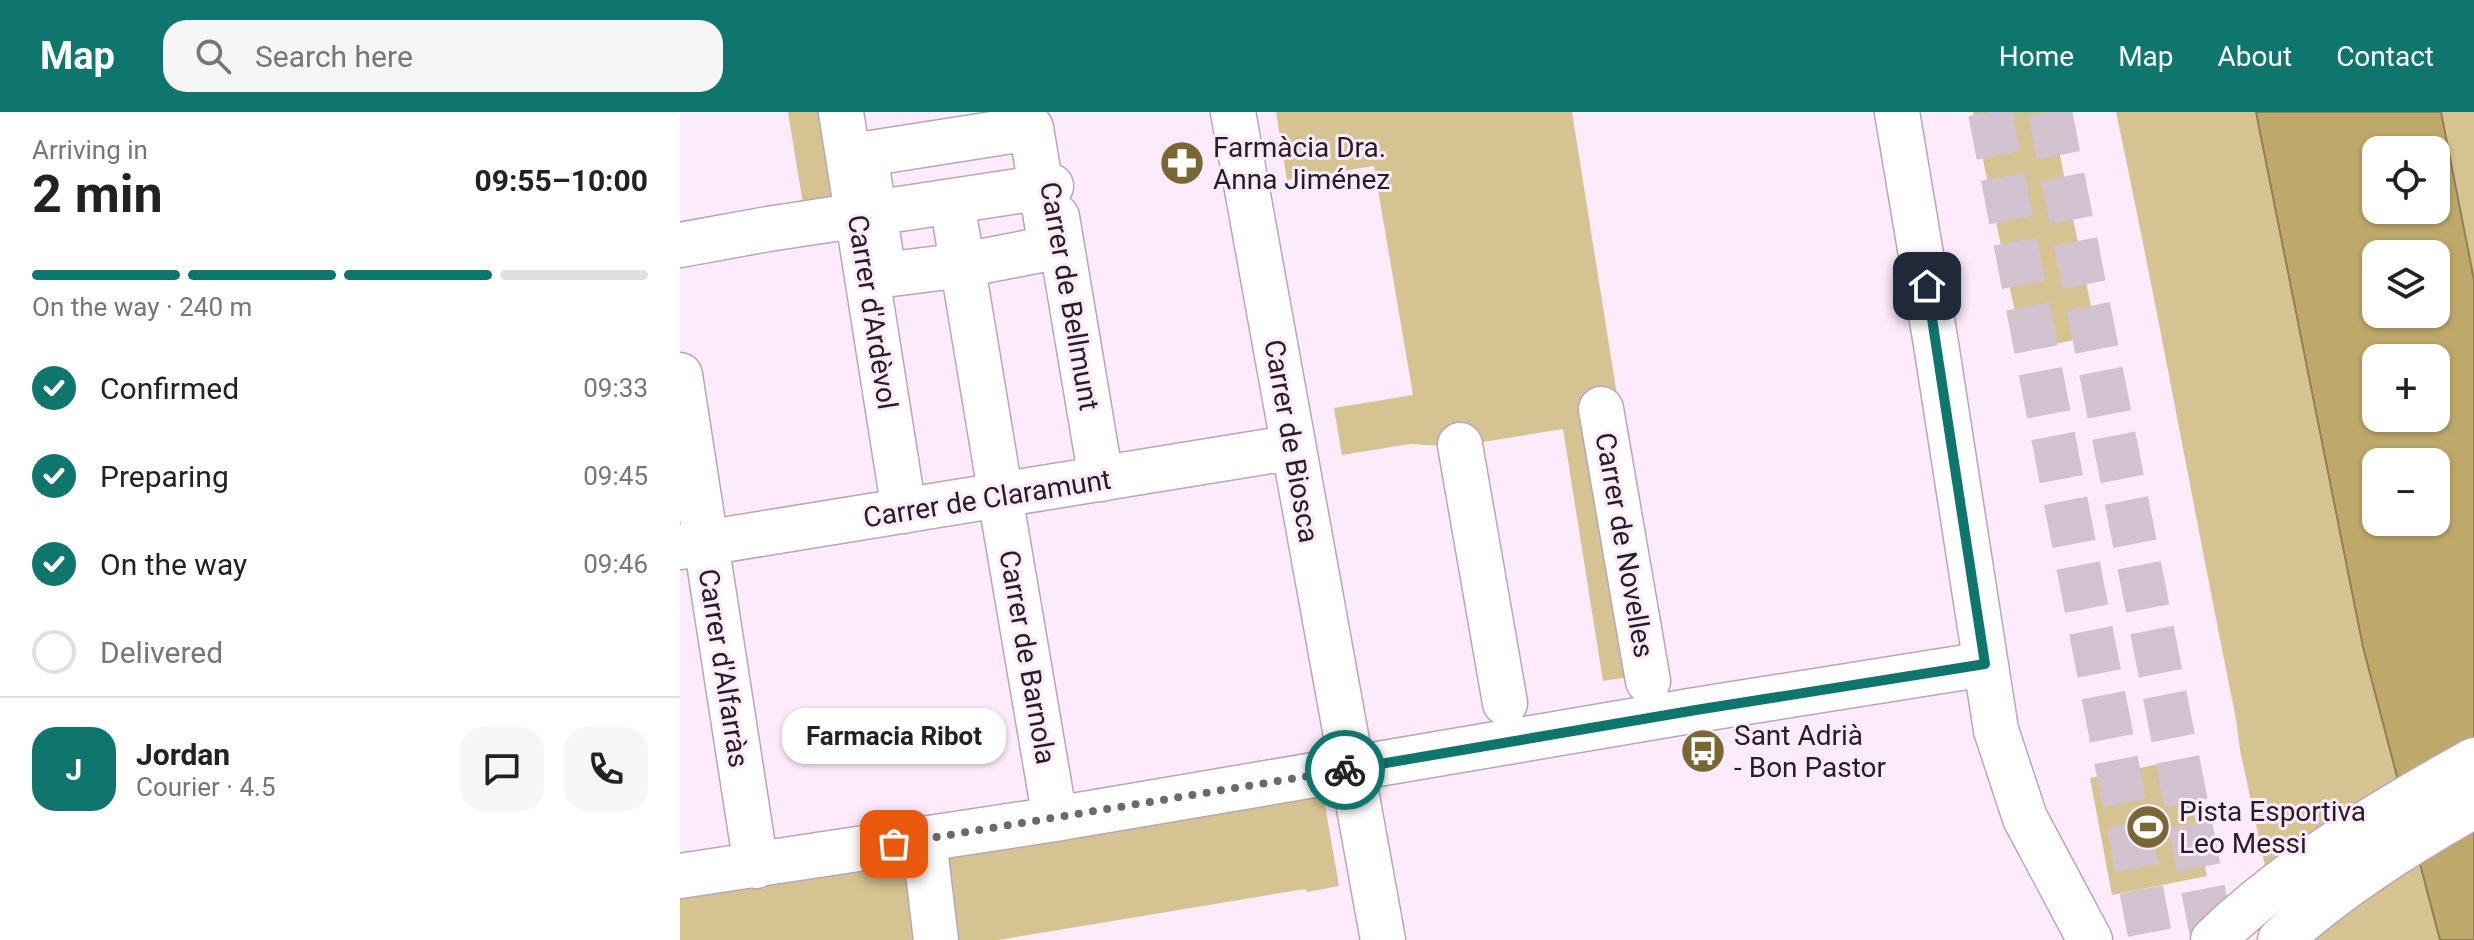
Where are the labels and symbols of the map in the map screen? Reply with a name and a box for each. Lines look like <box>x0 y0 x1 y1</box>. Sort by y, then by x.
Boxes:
place label: Farmàcia Dra. Anna Jiménez <box>1213 131 1390 196</box>
pharmacy icon: Farmàcia Dra. Anna Jiménez <box>1158 139 1206 187</box>
street label: Carrer de Bellmunt <box>1033 179 1106 413</box>
street label: Carrer d'Ardèvol <box>841 212 904 412</box>
pin <box>1893 252 1961 320</box>
street label: Carrer de Biosca <box>1257 337 1326 545</box>
street label: Carrer de Novelles <box>1588 430 1661 660</box>
street label: Carrer de Claramunt <box>861 463 1113 534</box>
street label: Carrer de Barnola <box>992 548 1063 767</box>
street label: Carrer d'Alfarràs <box>692 566 755 770</box>
callout: Farmacia Ribot <box>782 708 1006 764</box>
place label: Sant Adrià - Bon Pastor <box>1734 719 1887 784</box>
bus stop icon: Sant Adrià - Bon Pastor <box>1679 727 1727 775</box>
courier <box>1305 730 1385 810</box>
place label: Pista Esportiva Leo Messi <box>2179 795 2366 860</box>
sports icon: Pista Esportiva Leo Messi <box>2124 803 2172 851</box>
pin <box>860 810 928 878</box>

